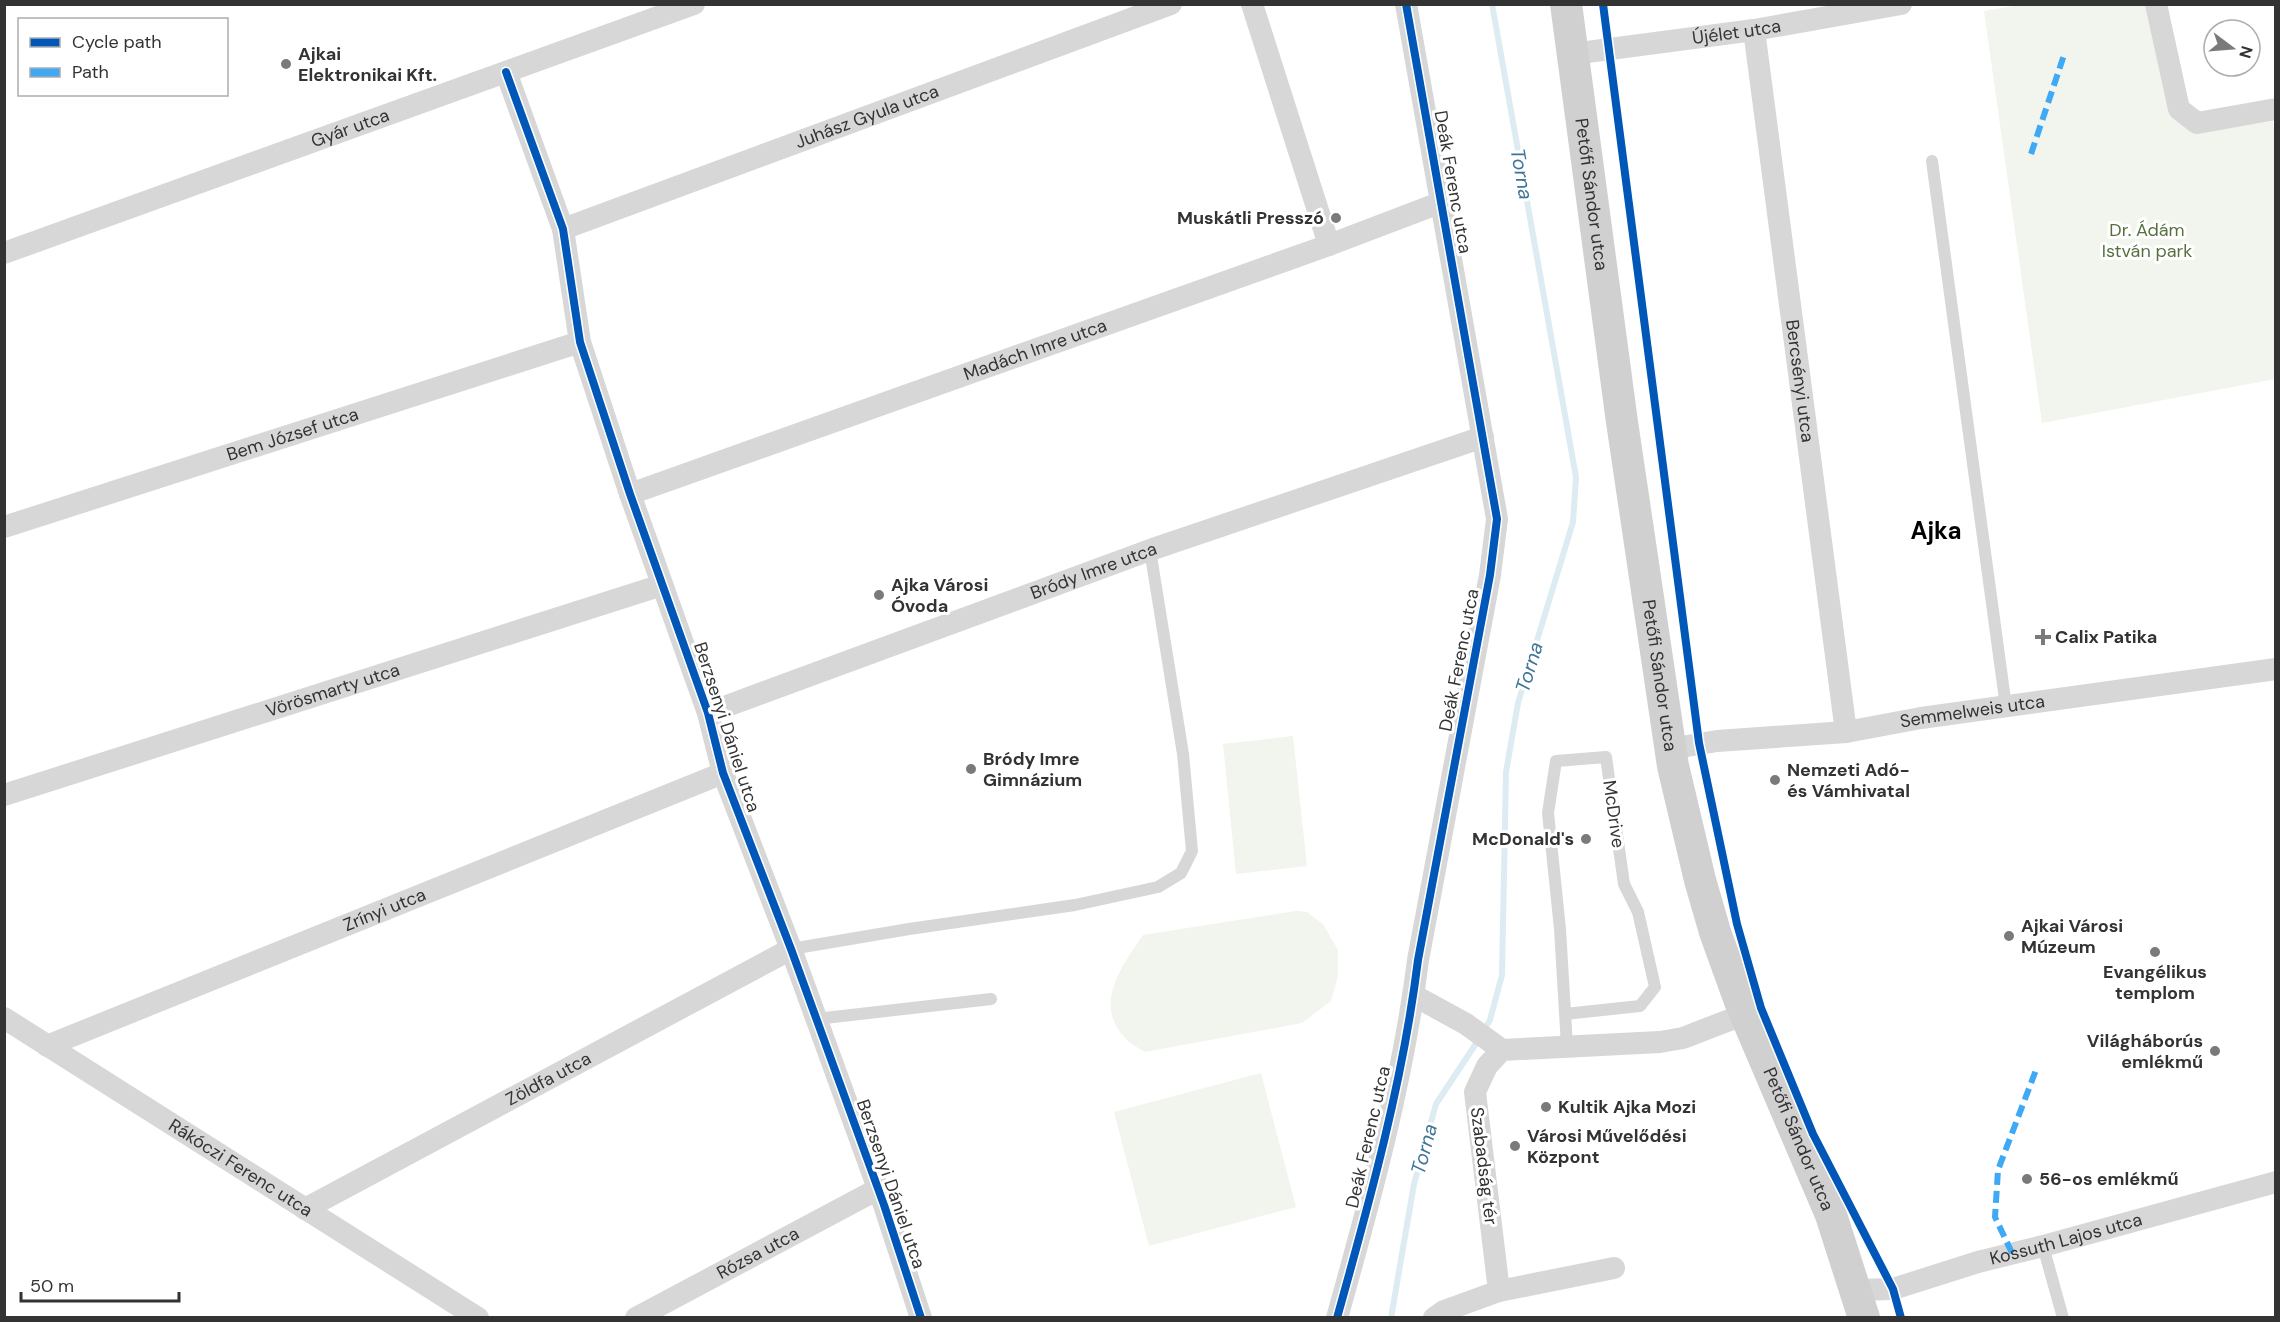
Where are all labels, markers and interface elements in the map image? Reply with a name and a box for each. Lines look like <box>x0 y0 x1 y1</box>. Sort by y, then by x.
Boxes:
street label: Újélet utca <box>1691 13 1783 50</box>
legend <box>18 18 228 96</box>
north arrow <box>2202 18 2262 78</box>
text: Cycle path <box>72 30 162 54</box>
place label: Ajkai Elektronikai Kft. <box>298 42 437 87</box>
text: N <box>2234 43 2258 61</box>
marker: Ajkai Elektronikai Kft. <box>279 57 293 71</box>
text: Path <box>72 60 109 84</box>
street label: Juhász Gyula utca <box>792 79 942 154</box>
street label: Gyár utca <box>308 103 393 153</box>
street label: Deák Ferenc utca <box>1429 109 1477 255</box>
street label: Petőfi Sándor utca <box>1569 117 1614 272</box>
water label: Torna <box>1505 146 1539 202</box>
place label: Muskátli Presszó <box>1177 206 1324 230</box>
marker: Muskátli Presszó <box>1329 211 1343 225</box>
park label: Dr. Ádám István park <box>2102 218 2192 263</box>
street label: Madách Imre utca <box>960 313 1110 386</box>
street label: Bercsényi utca <box>1780 318 1820 444</box>
street label: Bem József utca <box>223 402 362 467</box>
district label: Ajka <box>1910 515 1962 546</box>
street label: Bródy Imre utca <box>1027 537 1160 605</box>
place label: Ajka Városi Óvoda <box>891 573 988 618</box>
street label: Deák Ferenc utca <box>1433 587 1485 733</box>
marker: Ajka Városi Óvoda <box>872 588 886 602</box>
street label: Petőfi Sándor utca <box>1636 598 1683 753</box>
place label: Calix Patika <box>2055 625 2157 649</box>
marker: Calix Patika <box>2036 630 2050 644</box>
street label: Berzsenyi Dániel utca <box>688 639 766 815</box>
water label: Torna <box>1509 639 1549 695</box>
street label: Vörösmarty utca <box>263 658 403 723</box>
street label: Semmelweis utca <box>1898 689 2046 734</box>
place label: Bródy Imre Gimnázium <box>983 747 1082 792</box>
place label: Nemzeti Adó- és Vámhivatal <box>1787 758 1910 803</box>
marker: Bródy Imre Gimnázium <box>964 762 978 776</box>
marker: Nemzeti Adó- és Vámhivatal <box>1768 773 1782 787</box>
street label: McDrive <box>1597 779 1631 849</box>
place label: McDonald's <box>1472 827 1574 851</box>
marker: McDonald's <box>1579 832 1593 846</box>
street label: Zrínyi utca <box>340 882 429 937</box>
place label: Ajkai Városi Múzeum <box>2021 914 2123 959</box>
marker: Ajkai Városi Múzeum <box>2002 929 2016 943</box>
marker: Evangélikus templom <box>2148 945 2162 959</box>
place label: Evangélikus templom <box>2103 960 2207 1005</box>
place label: Világháborús emlékmű <box>2087 1029 2203 1074</box>
marker: Világháborús emlékmű <box>2208 1044 2222 1058</box>
street label: Zöldfa utca <box>502 1046 595 1111</box>
street label: Deák Ferenc utca <box>1340 1064 1396 1210</box>
street label: Petőfi Sándor utca <box>1757 1064 1840 1214</box>
place label: Kultik Ajka Mozi <box>1558 1095 1696 1119</box>
street label: Berzsenyi Dániel utca <box>851 1096 931 1272</box>
marker: Kultik Ajka Mozi <box>1539 1100 1553 1114</box>
street label: Szabadság tér <box>1465 1106 1503 1226</box>
street label: Rákóczi Ferenc utca <box>164 1113 317 1222</box>
water label: Torna <box>1405 1121 1443 1177</box>
place label: Városi Művelődési Központ <box>1527 1124 1687 1169</box>
marker: Városi Művelődési Központ <box>1508 1139 1522 1153</box>
place label: 56-os emlékmű <box>2039 1167 2179 1191</box>
marker: 56-os emlékmű <box>2020 1172 2034 1186</box>
street label: Kossuth Lajos utca <box>1987 1207 2145 1271</box>
street label: Rózsa utca <box>712 1221 803 1285</box>
scale bar <box>21 1265 178 1303</box>
text: 50 m <box>30 1274 74 1298</box>

